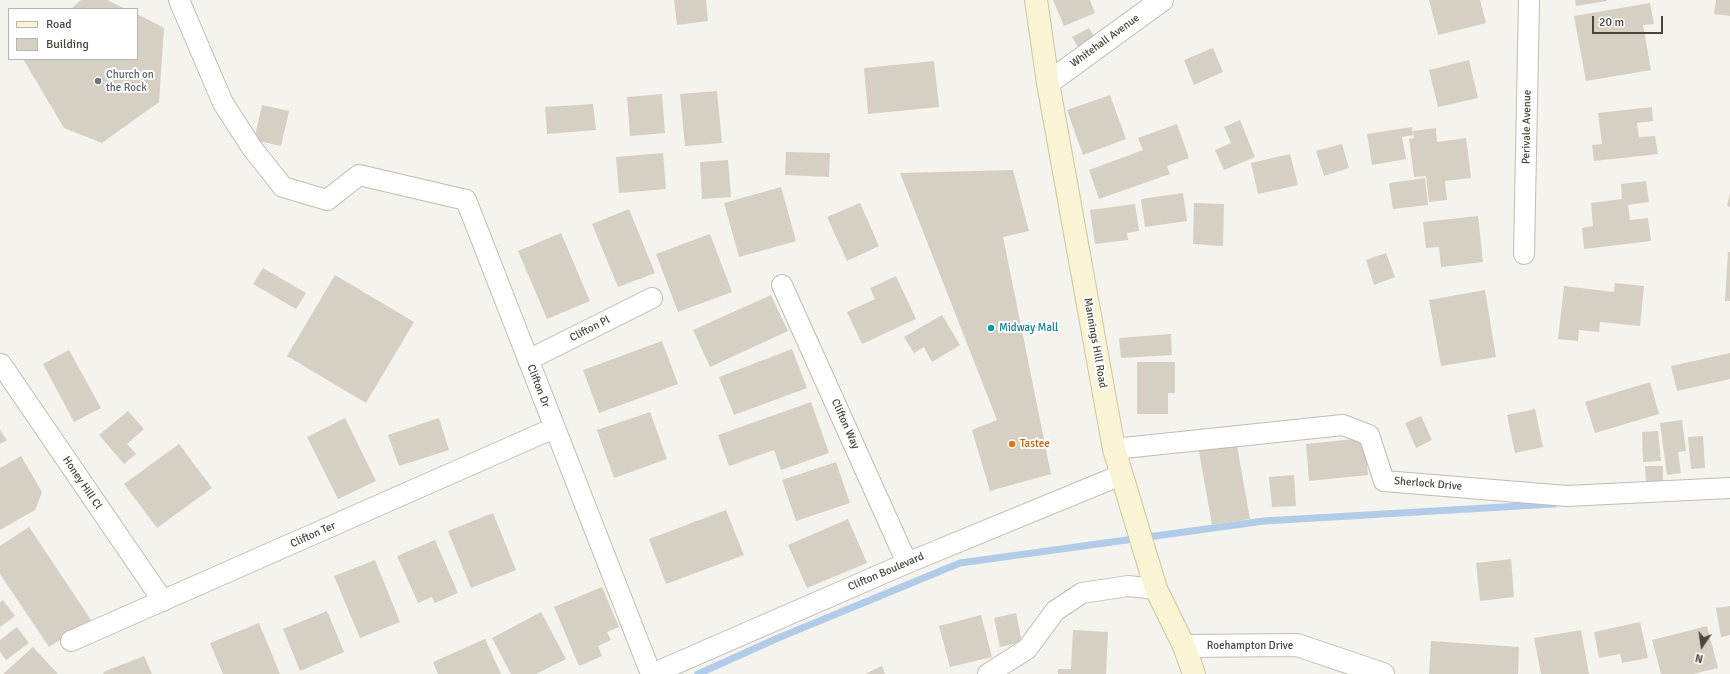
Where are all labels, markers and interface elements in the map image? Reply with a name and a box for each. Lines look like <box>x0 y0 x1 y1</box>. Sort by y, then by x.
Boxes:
legend <box>8 8 138 60</box>
scale bar <box>1594 8 1665 34</box>
street label: Whitehall Avenue <box>1068 11 1142 71</box>
text: 20 m <box>1599 15 1624 30</box>
text: Road <box>46 17 72 32</box>
text: Building <box>46 37 89 52</box>
place label: Church on the Rock <box>106 68 154 94</box>
marker: Church on the Rock <box>93 76 103 86</box>
street label: Perivale Avenue <box>1520 90 1534 164</box>
street label: Mannings Hill Road <box>1081 297 1109 389</box>
street label: Clifton Pl <box>568 313 612 345</box>
place label: Midway Mall <box>999 321 1058 335</box>
marker: Midway Mall <box>986 323 996 333</box>
street label: Clifton Dr <box>524 363 552 409</box>
street label: Clifton Way <box>828 397 862 451</box>
place label: Tastee <box>1020 437 1050 451</box>
marker: Tastee <box>1007 439 1017 449</box>
street label: Honey Hill Cl <box>59 454 105 512</box>
street label: Sherlock Drive <box>1393 474 1463 494</box>
street label: Clifton Ter <box>288 519 338 551</box>
street label: Clifton Boulevard <box>846 550 926 594</box>
north arrow <box>1682 626 1722 666</box>
street label: Roehampton Drive <box>1207 639 1293 653</box>
text: N <box>1694 651 1704 665</box>

